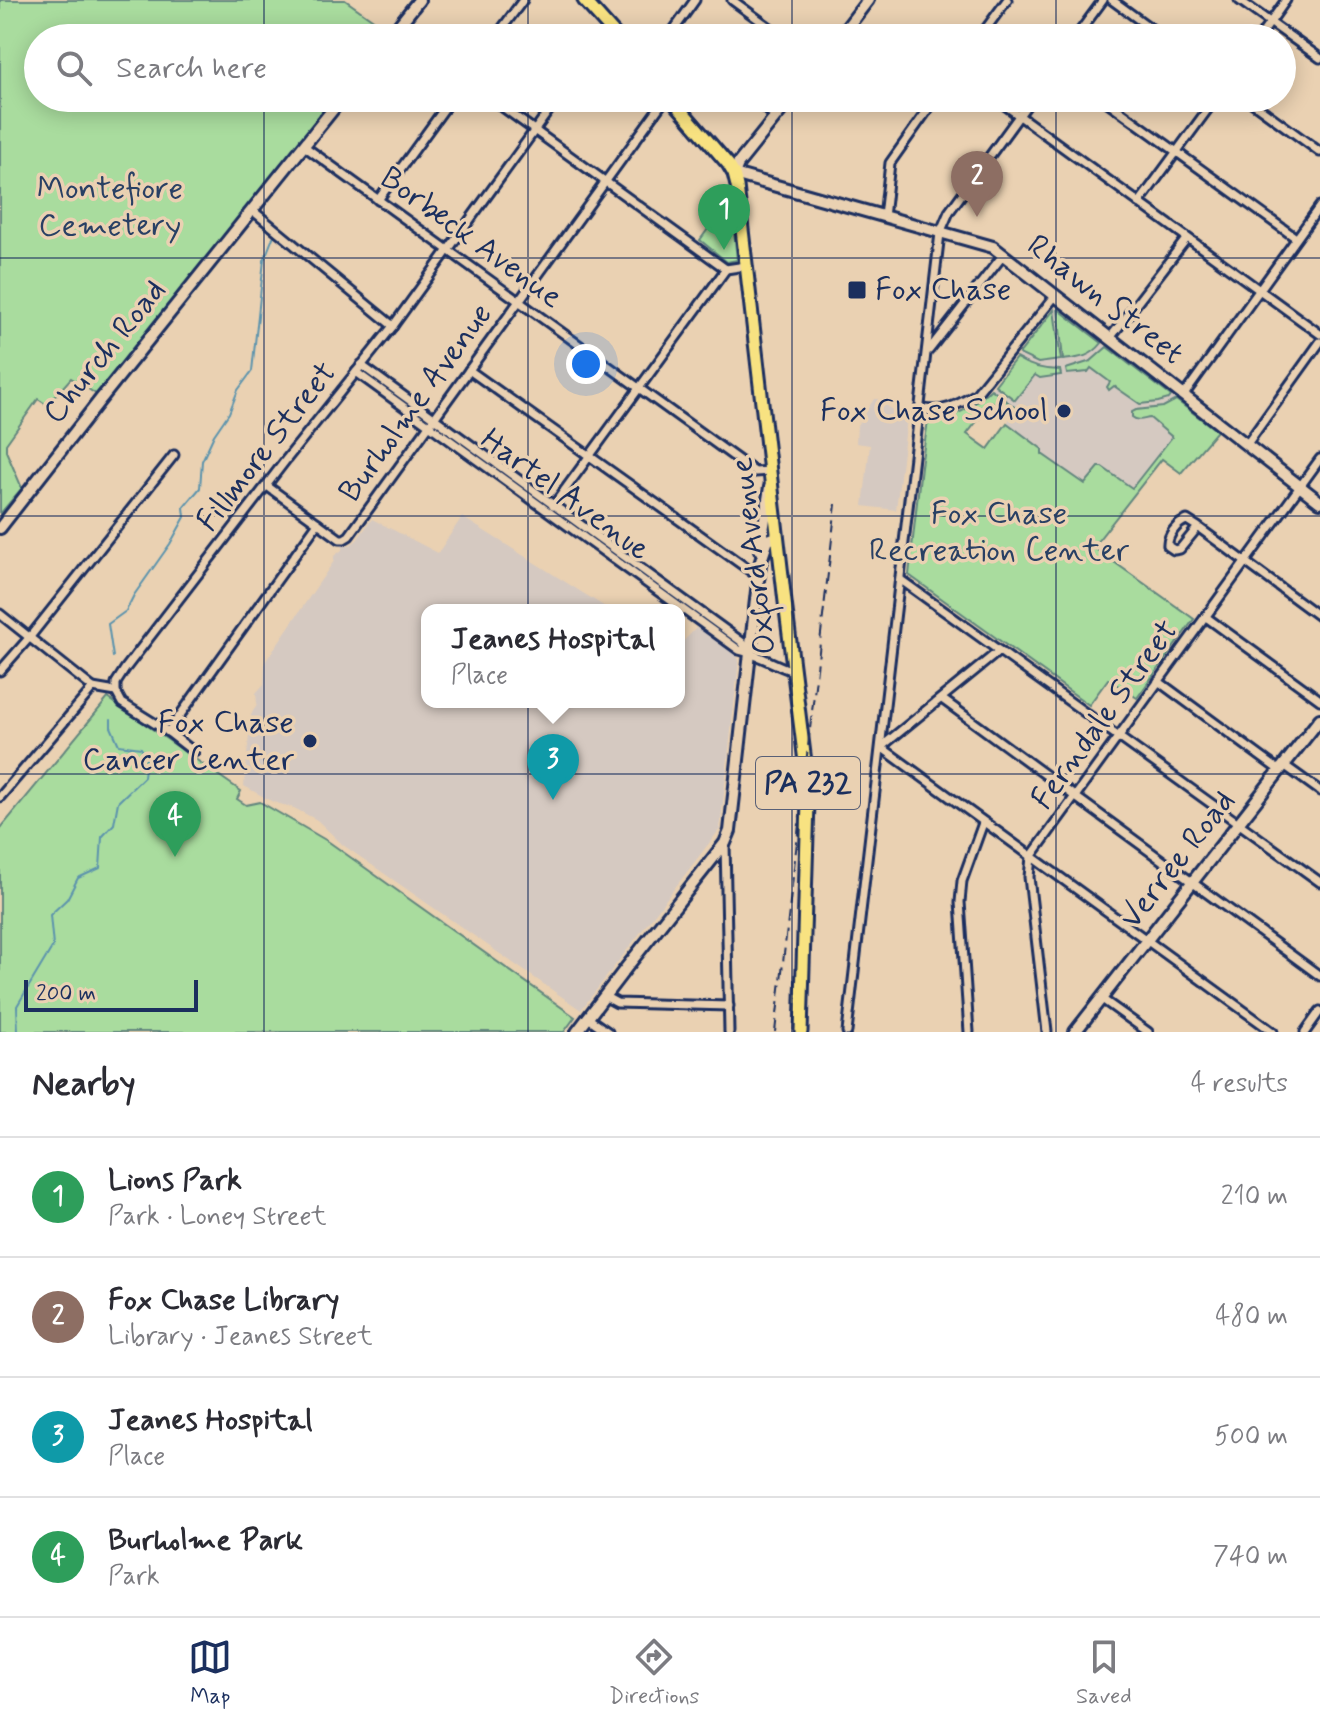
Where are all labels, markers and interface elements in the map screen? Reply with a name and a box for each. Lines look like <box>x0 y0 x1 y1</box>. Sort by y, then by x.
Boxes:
search box <box>24 24 1296 112</box>
icon: search <box>52 46 96 90</box>
text: Search here <box>116 49 267 88</box>
pin: 2 <box>951 151 1003 217</box>
street label: Borbeck Avenue <box>371 158 571 318</box>
park label: Montefiore Cemetery <box>37 168 183 247</box>
pin: 1 <box>698 184 750 250</box>
street label: Rhawn Street <box>1018 225 1192 375</box>
place label: Fox Chase <box>875 269 1011 311</box>
street label: Church Road <box>34 271 176 433</box>
marker: Fox Chase <box>846 279 868 301</box>
street label: Burholme Avenue <box>330 295 502 511</box>
your location <box>566 344 606 384</box>
street label: Fillmore Street <box>187 353 347 541</box>
place label: Fox Chase School <box>820 390 1048 432</box>
marker: Fox Chase School <box>1055 402 1073 420</box>
street label: Hartel Avenue <box>472 419 658 571</box>
street label: Oxford Avenue <box>721 455 789 657</box>
park label: Fox Chase Recreation Center <box>869 493 1130 572</box>
popup <box>421 604 685 708</box>
street label: Ferndale Street <box>1022 612 1188 818</box>
text: Jeanes Hospital <box>451 620 655 659</box>
text: Place <box>451 659 508 693</box>
place label: Fox Chase Cancer Center <box>83 702 295 781</box>
marker: Fox Chase Cancer Center <box>301 732 319 750</box>
pin: 3 <box>527 734 579 800</box>
road number: PA 232 <box>756 757 860 809</box>
street label: Verree Road <box>1111 782 1245 938</box>
pin: 4 <box>149 791 201 857</box>
scale bar <box>24 976 198 1012</box>
text: 200 m <box>36 980 96 1008</box>
text: Nearby <box>32 1062 136 1107</box>
text: 4 results <box>1191 1067 1288 1101</box>
text: Lions Park <box>108 1161 242 1200</box>
text: 1 <box>52 1180 64 1214</box>
text: 210 m <box>1221 1180 1288 1214</box>
text: Park · Loney Street <box>108 1200 327 1234</box>
text: Fox Chase Library <box>108 1281 340 1320</box>
text: 2 <box>52 1300 64 1334</box>
text: 480 m <box>1215 1300 1288 1334</box>
text: Library · Jeanes Street <box>108 1320 373 1354</box>
text: Jeanes Hospital <box>108 1401 313 1440</box>
text: 3 <box>52 1420 64 1454</box>
text: 500 m <box>1214 1420 1288 1454</box>
text: Place <box>108 1440 165 1474</box>
text: Burholme Park <box>108 1521 303 1560</box>
text: 4 <box>50 1540 66 1574</box>
text: 740 m <box>1213 1540 1288 1574</box>
text: Park <box>108 1560 160 1594</box>
tab: Map <box>188 1635 232 1711</box>
tab: Directions <box>609 1635 699 1711</box>
tab: Saved <box>1076 1635 1132 1711</box>

